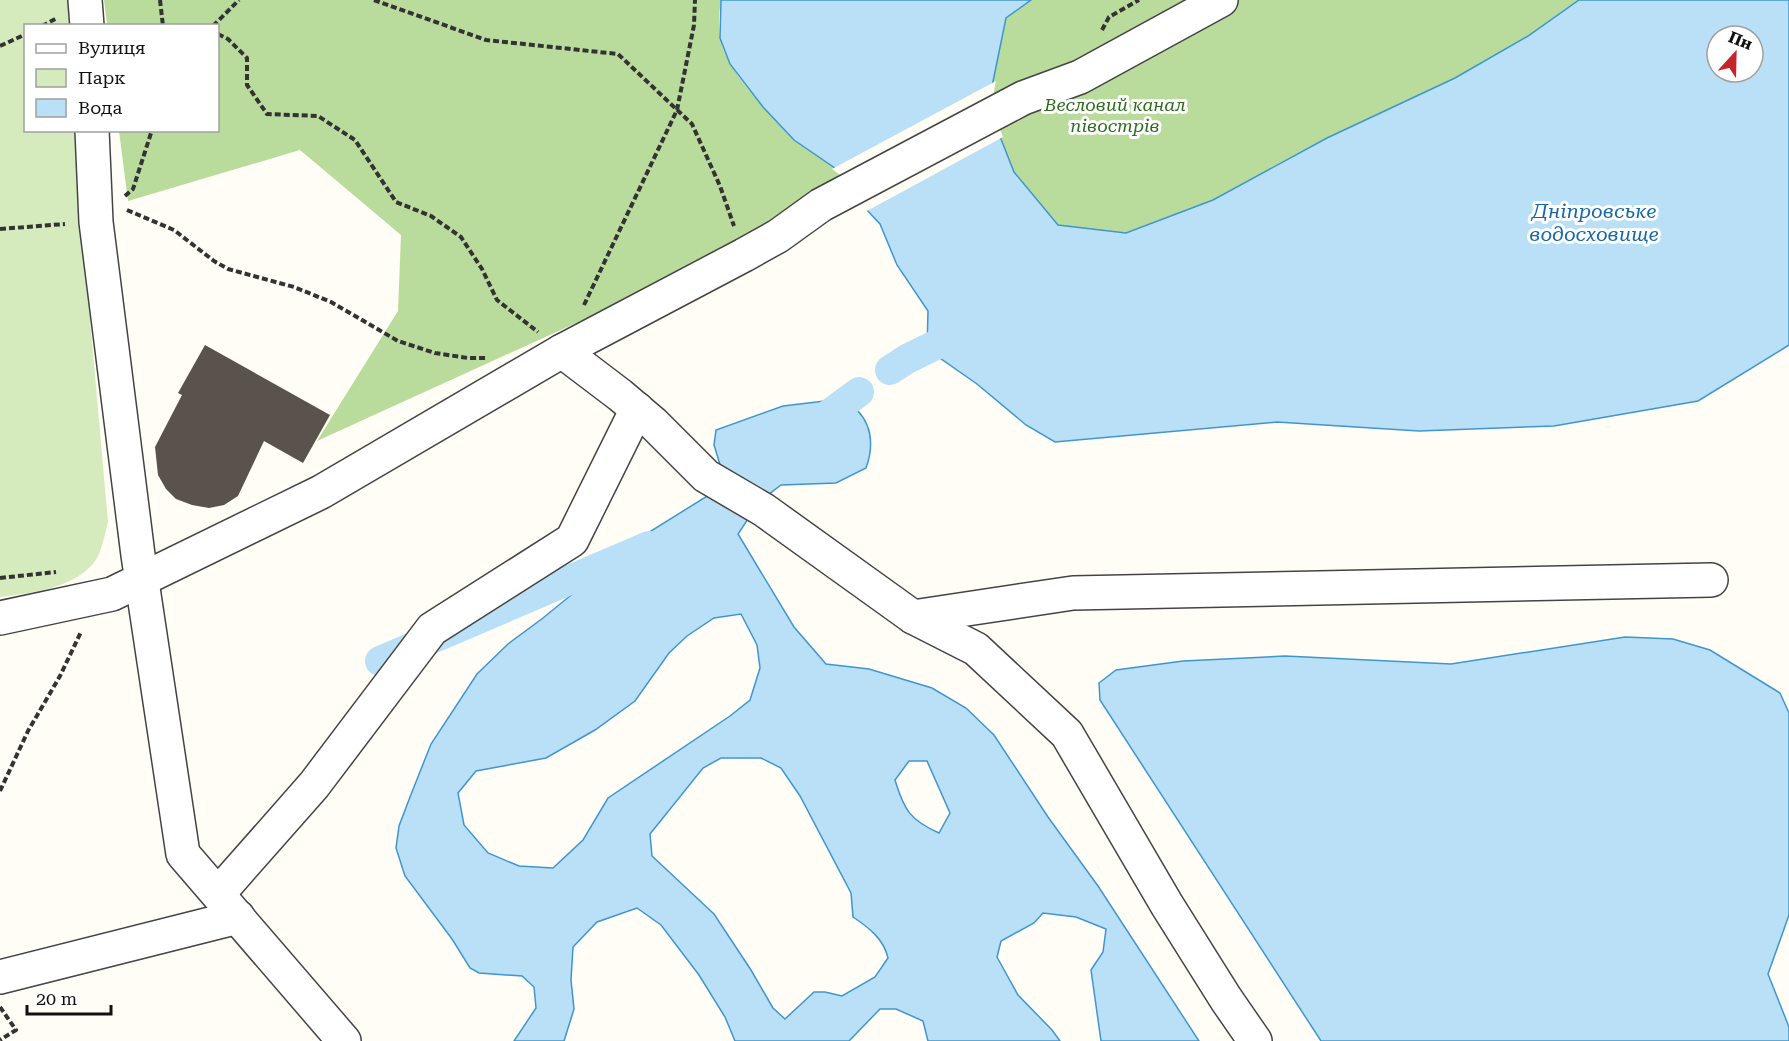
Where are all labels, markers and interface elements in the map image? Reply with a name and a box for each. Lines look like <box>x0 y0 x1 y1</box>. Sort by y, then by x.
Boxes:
legend <box>24 24 219 132</box>
north arrow <box>1705 24 1765 84</box>
text: Пн <box>1726 27 1755 54</box>
text: Вулиця <box>78 37 145 58</box>
text: Парк <box>78 67 126 88</box>
park label: Весловий канал півострів <box>1043 94 1186 136</box>
text: Вода <box>78 97 122 118</box>
water label: Дніпровське водосховище <box>1529 199 1659 246</box>
scale bar <box>27 978 111 1016</box>
text: 20 m <box>36 988 77 1009</box>

